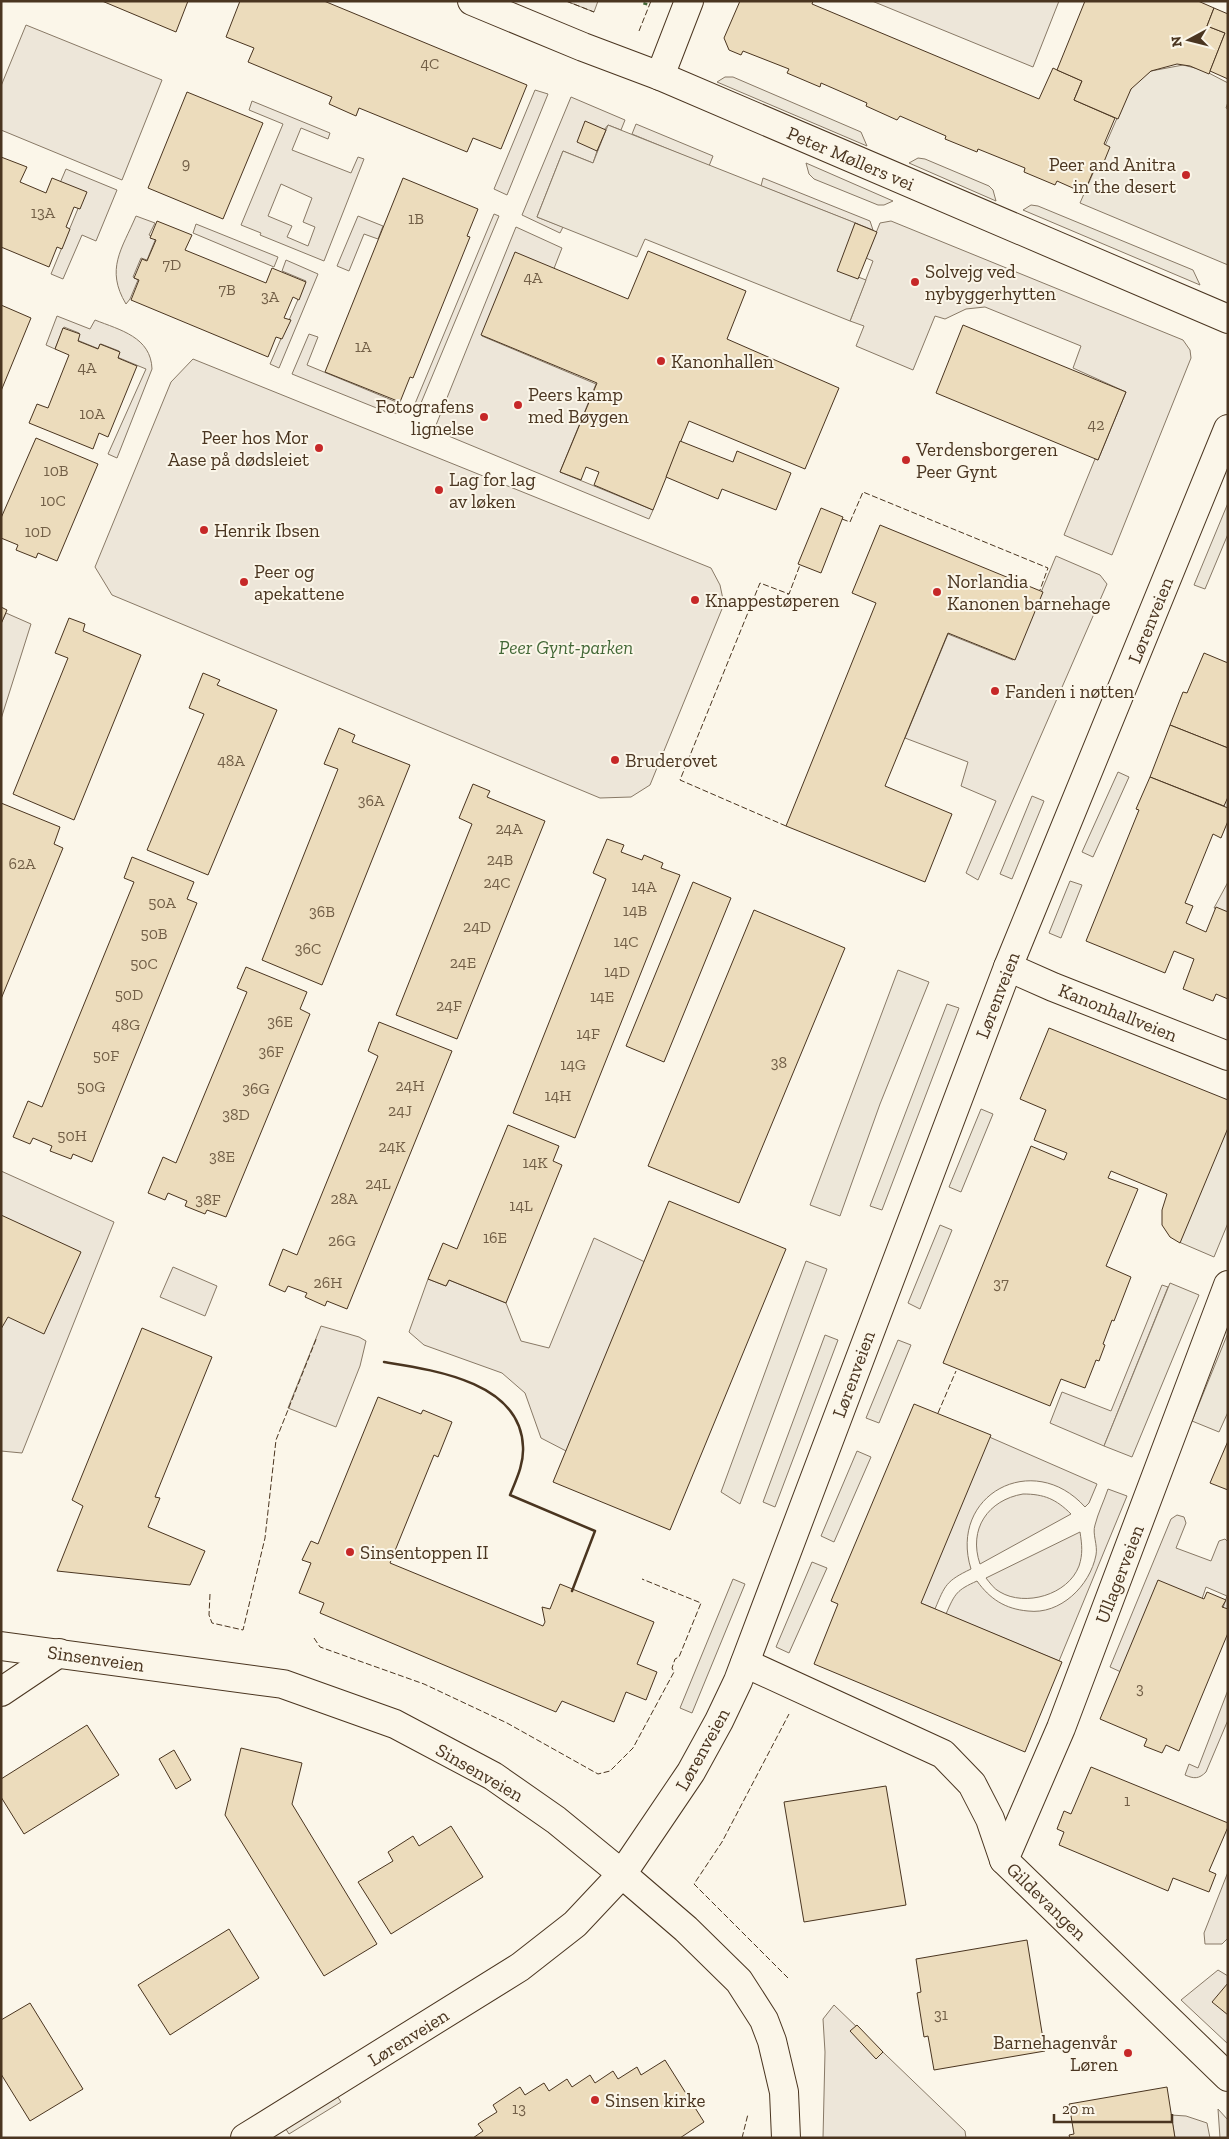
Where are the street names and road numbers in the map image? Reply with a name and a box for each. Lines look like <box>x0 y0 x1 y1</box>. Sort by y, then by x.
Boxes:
street label: Peter Møllers vei <box>784 121 918 196</box>
street label: Lørenveien <box>1123 574 1178 667</box>
street label: Lørenveien <box>970 949 1025 1042</box>
street label: Kanonhallveien <box>1055 978 1181 1047</box>
street label: Lørenveien <box>827 1327 880 1421</box>
street label: Ullagerveien <box>1090 1522 1149 1627</box>
street label: Sinsenveien <box>46 1640 146 1677</box>
street label: Lørenveien <box>670 1704 735 1795</box>
street label: Sinsenveien <box>432 1738 528 1807</box>
street label: Gildevangen <box>1002 1857 1092 1945</box>
street label: Lørenveien <box>364 2004 453 2071</box>

